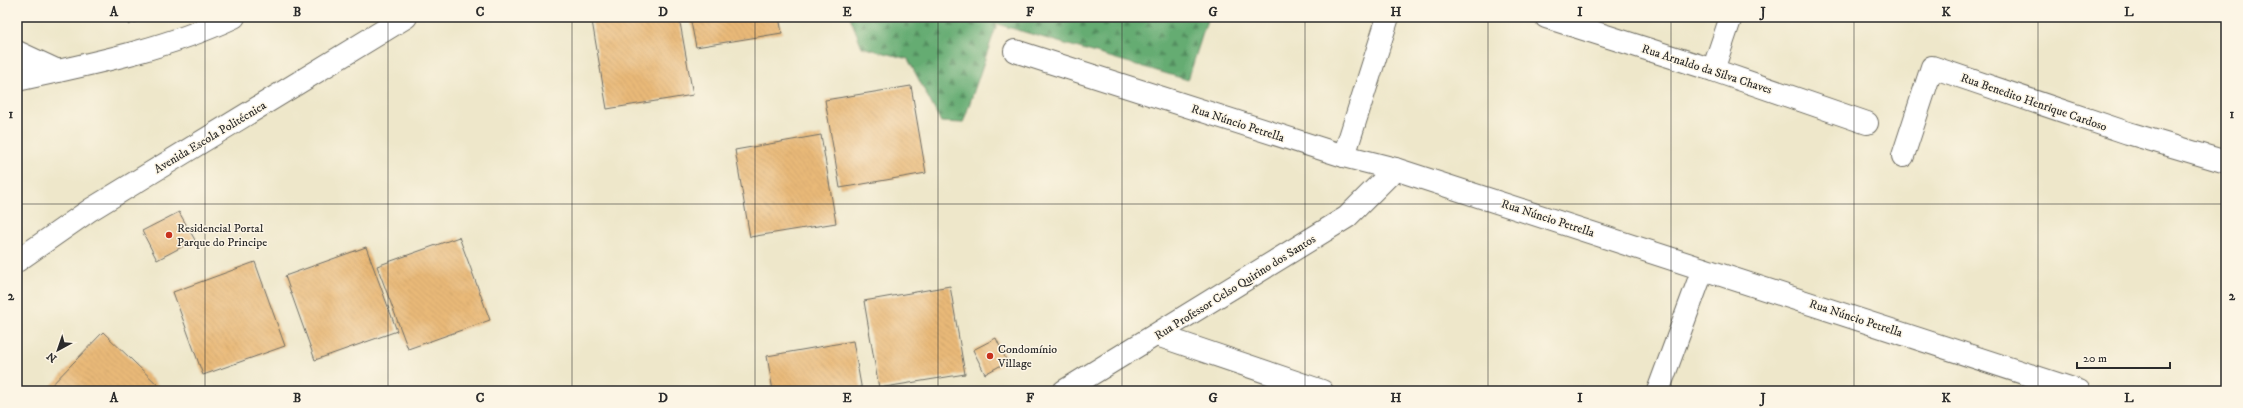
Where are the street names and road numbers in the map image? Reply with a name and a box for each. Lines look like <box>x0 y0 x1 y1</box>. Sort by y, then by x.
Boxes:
street label: Rua Arnaldo da Silva Chaves <box>1640 41 1774 98</box>
street label: Rua Benedito Henrique Cardoso <box>1959 70 2109 135</box>
street label: Avenida Escola Politécnica <box>151 98 270 177</box>
street label: Rua Núncio Petrella <box>1189 101 1287 146</box>
street label: Rua Núncio Petrella <box>1499 196 1597 241</box>
street label: Rua Professor Celso Quirino dos Santos <box>1152 232 1318 343</box>
street label: Rua Núncio Petrella <box>1807 296 1905 341</box>

